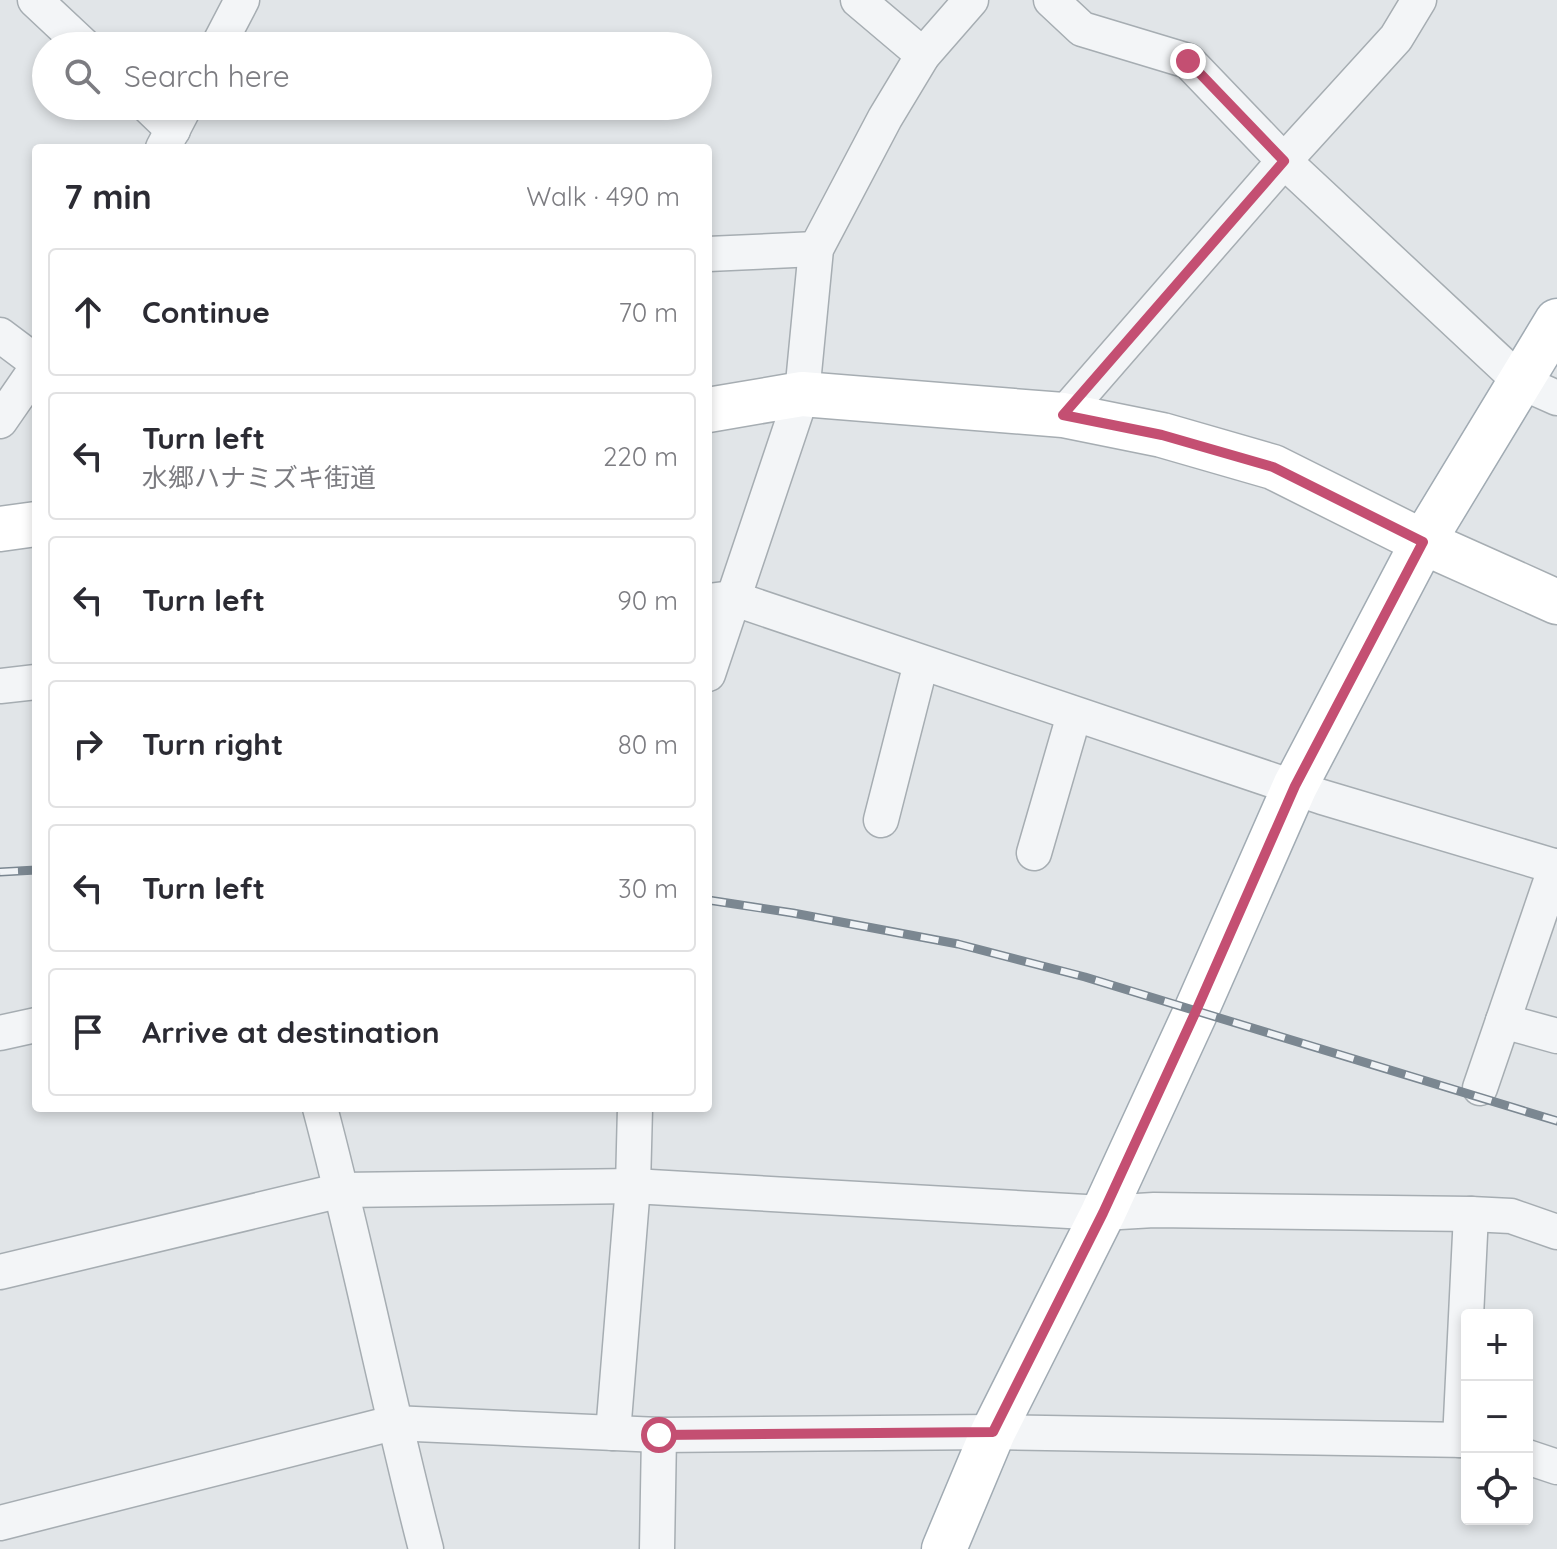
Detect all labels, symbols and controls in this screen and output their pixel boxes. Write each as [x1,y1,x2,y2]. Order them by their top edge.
search box [32,32,712,120]
route end [1170,43,1206,79]
icon: search [60,54,104,98]
text: Search here [124,57,290,95]
text: 7 min [64,175,152,218]
text: Walk · 490 m [526,180,680,213]
icon: ahead [66,290,110,334]
text: Continue [142,293,270,331]
text: 70 m [618,296,678,329]
text: Turn left [142,419,265,457]
icon: left [66,434,110,478]
text: 220 m [603,440,678,473]
text: 水郷ハナミズキ街道 [142,461,376,494]
icon: left [66,578,110,622]
text: Turn left [142,581,265,619]
text: 90 m [617,584,678,617]
icon: right [66,722,110,766]
text: Turn right [142,725,283,763]
text: 80 m [618,728,678,761]
icon: left [66,866,110,910]
text: Turn left [142,869,265,907]
text: 30 m [618,872,678,905]
icon: arrive [66,1010,110,1054]
text: Arrive at destination [142,1013,440,1051]
map controls [1461,1309,1533,1525]
button: + [1461,1309,1533,1381]
button: − [1461,1381,1533,1453]
route start [641,1417,677,1453]
button: locate [1461,1453,1533,1525]

